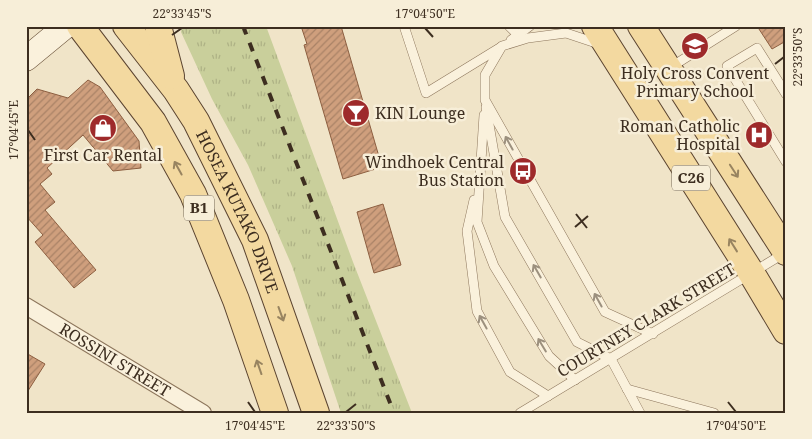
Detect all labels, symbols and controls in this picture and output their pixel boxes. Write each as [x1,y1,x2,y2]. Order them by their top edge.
text: 22°33'45"S [152,5,212,22]
text: 17°04'50"E [395,5,455,22]
text: 22°33'50"S [789,27,806,87]
school or university icon: Holy Cross Convent Primary School [680,31,710,61]
place label: Holy Cross Convent Primary School [621,62,770,102]
bar icon: KIN Lounge [341,98,371,128]
text: 17°04'45"E [5,100,22,160]
place label: KIN Lounge [375,102,465,124]
shop icon: First Car Rental [88,113,118,143]
place label: Roman Catholic Hospital [620,115,740,155]
hospital icon: Roman Catholic Hospital [744,120,774,150]
street label: HOSEA KUTAKO DRIVE [191,126,284,296]
one-way arrow [504,137,514,151]
place label: First Car Rental [44,144,162,166]
place label: Windhoek Central Bus Station [365,151,504,191]
bus stop icon: Windhoek Central Bus Station [508,156,538,186]
one-way arrow [173,161,183,175]
one-way arrow [729,163,739,177]
road number: C26 [672,166,710,190]
road number: B1 [184,196,214,220]
one-way arrow [728,238,738,252]
street label: COURTNEY CLARK STREET [553,258,739,382]
one-way arrow [531,265,541,279]
one-way arrow [593,293,602,308]
one-way arrow [277,305,286,321]
one-way arrow [478,315,488,330]
street label: ROSSINI STREET [55,318,175,402]
one-way arrow [536,338,546,352]
one-way arrow [254,359,263,375]
text: 17°04'45"E [225,417,285,434]
text: 22°33'50"S [316,417,376,434]
text: 17°04'50"E [706,417,766,434]

